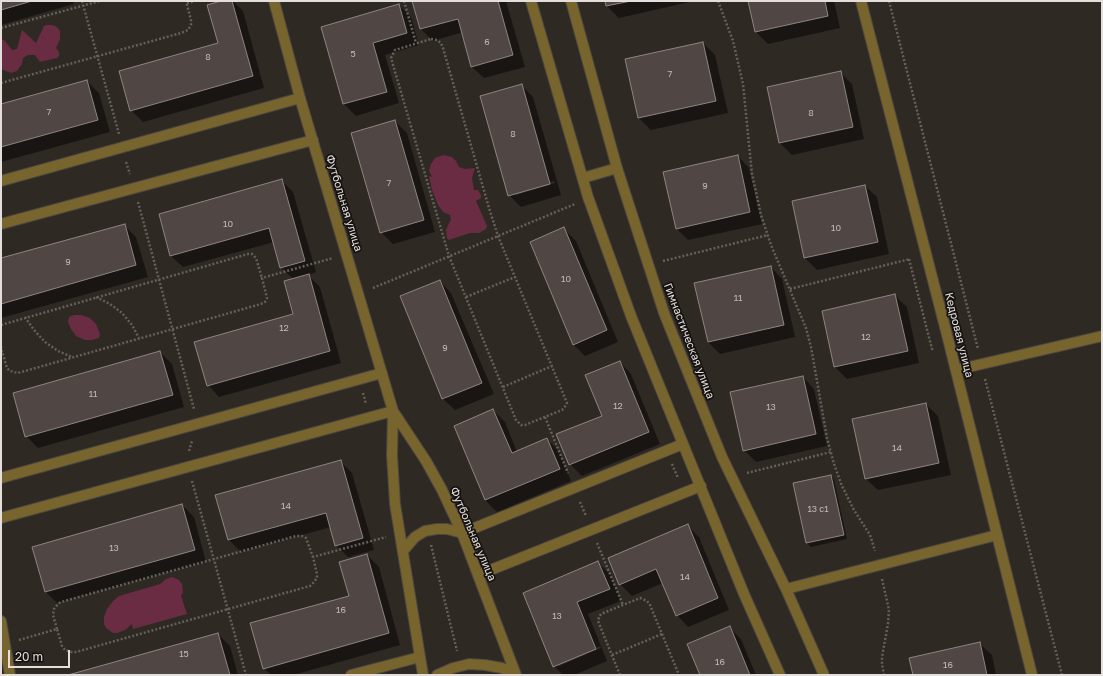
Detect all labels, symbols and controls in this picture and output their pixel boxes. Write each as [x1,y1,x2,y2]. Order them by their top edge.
house number: 6 [484,37,490,47]
house number: 5 [350,49,356,59]
house number: 8 [205,52,211,62]
house number: 7 [668,69,672,79]
house number: 7 [47,107,51,117]
house number: 8 [808,108,814,118]
house number: 8 [510,129,516,139]
street label: Футбольная улица [323,153,365,253]
house number: 7 [387,178,391,188]
house number: 9 [702,181,708,191]
house number: 10 [223,219,233,229]
house number: 10 [831,223,841,233]
house number: 9 [65,257,71,267]
house number: 10 [561,274,571,284]
street label: Гимнастическая улица [661,281,717,401]
street label: Кедровая улица [942,291,976,379]
house number: 11 [734,293,742,303]
house number: 12 [279,323,289,333]
house number: 12 [861,332,871,342]
house number: 9 [442,343,448,353]
house number: 11 [89,389,97,399]
house number: 12 [613,401,623,411]
house number: 13 [766,402,776,412]
house number: 14 [892,443,902,453]
street label: Футбольная улица [447,485,499,583]
house number: 14 [281,501,291,511]
house number: 13 с1 [807,504,829,514]
house number: 13 [109,543,119,553]
house number: 14 [680,572,690,582]
house number: 16 [336,605,346,615]
house number: 13 [552,611,562,621]
scale bar [10,642,72,668]
text: 20 m [15,649,43,664]
house number: 15 [179,649,189,659]
house number: 16 [715,657,725,667]
house number: 16 [943,660,953,670]

